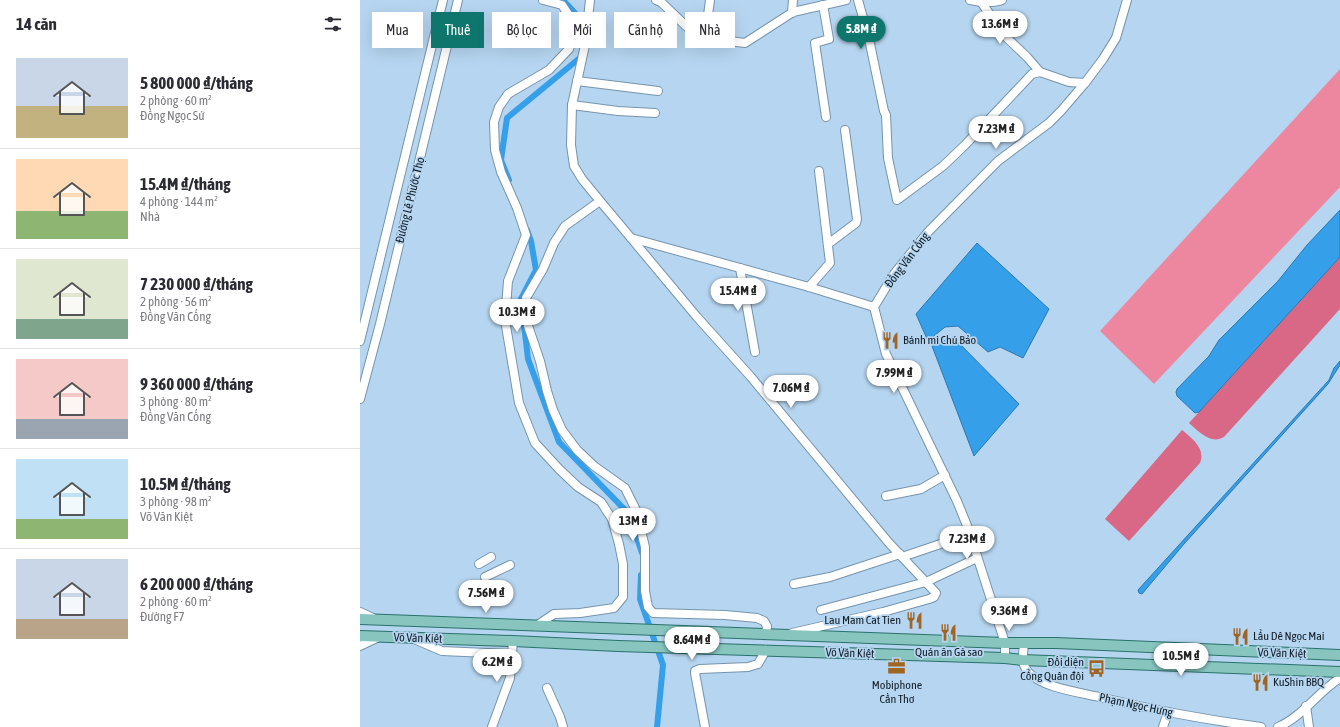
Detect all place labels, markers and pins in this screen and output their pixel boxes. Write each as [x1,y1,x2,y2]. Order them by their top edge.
pin: 13.6M ₫ [963,11,1037,45]
pin: 5.8M ₫ [828,16,894,50]
pin: 7.23M ₫ [959,116,1033,150]
pin: 15.4M ₫ [701,278,775,312]
pin: 10.3M ₫ [480,299,554,333]
restaurant icon: Bánh mì Chú Bảo [880,330,900,350]
place label: Bánh mì Chú Bảo [903,333,977,347]
pin: 7.99M ₫ [857,360,931,394]
pin: 7.06M ₫ [754,375,828,409]
pin: 13M ₫ [605,508,661,542]
pin: 7.23M ₫ [930,526,1004,560]
pin: 7.56M ₫ [449,580,523,614]
pin: 9.36M ₫ [972,598,1046,632]
restaurant icon: Lau Mam Cat Tien [904,610,924,630]
place label: Lau Mam Cat Tien [824,613,901,627]
restaurant icon: Quán ăn Gà sao [939,623,959,643]
restaurant icon: Lẩu Dê Ngọc Mai [1230,626,1250,646]
pin: 8.64M ₫ [655,627,729,661]
place label: Lẩu Dê Ngọc Mai [1253,629,1325,643]
pin: 10.5M ₫ [1144,643,1218,677]
place label: Quán ăn Gà sao [915,645,983,659]
pin: 6.2M ₫ [464,649,530,683]
place label: Đối diện Cổng Quân đội [1020,655,1084,683]
office icon: Mobiphone Cần Thơ [887,656,907,676]
bus stop icon: Đối diện Cổng Quân đội [1087,659,1107,679]
restaurant icon: KuShin BBQ [1250,672,1270,692]
place label: KuShin BBQ [1273,675,1325,689]
place label: Mobiphone Cần Thơ [872,678,922,706]

